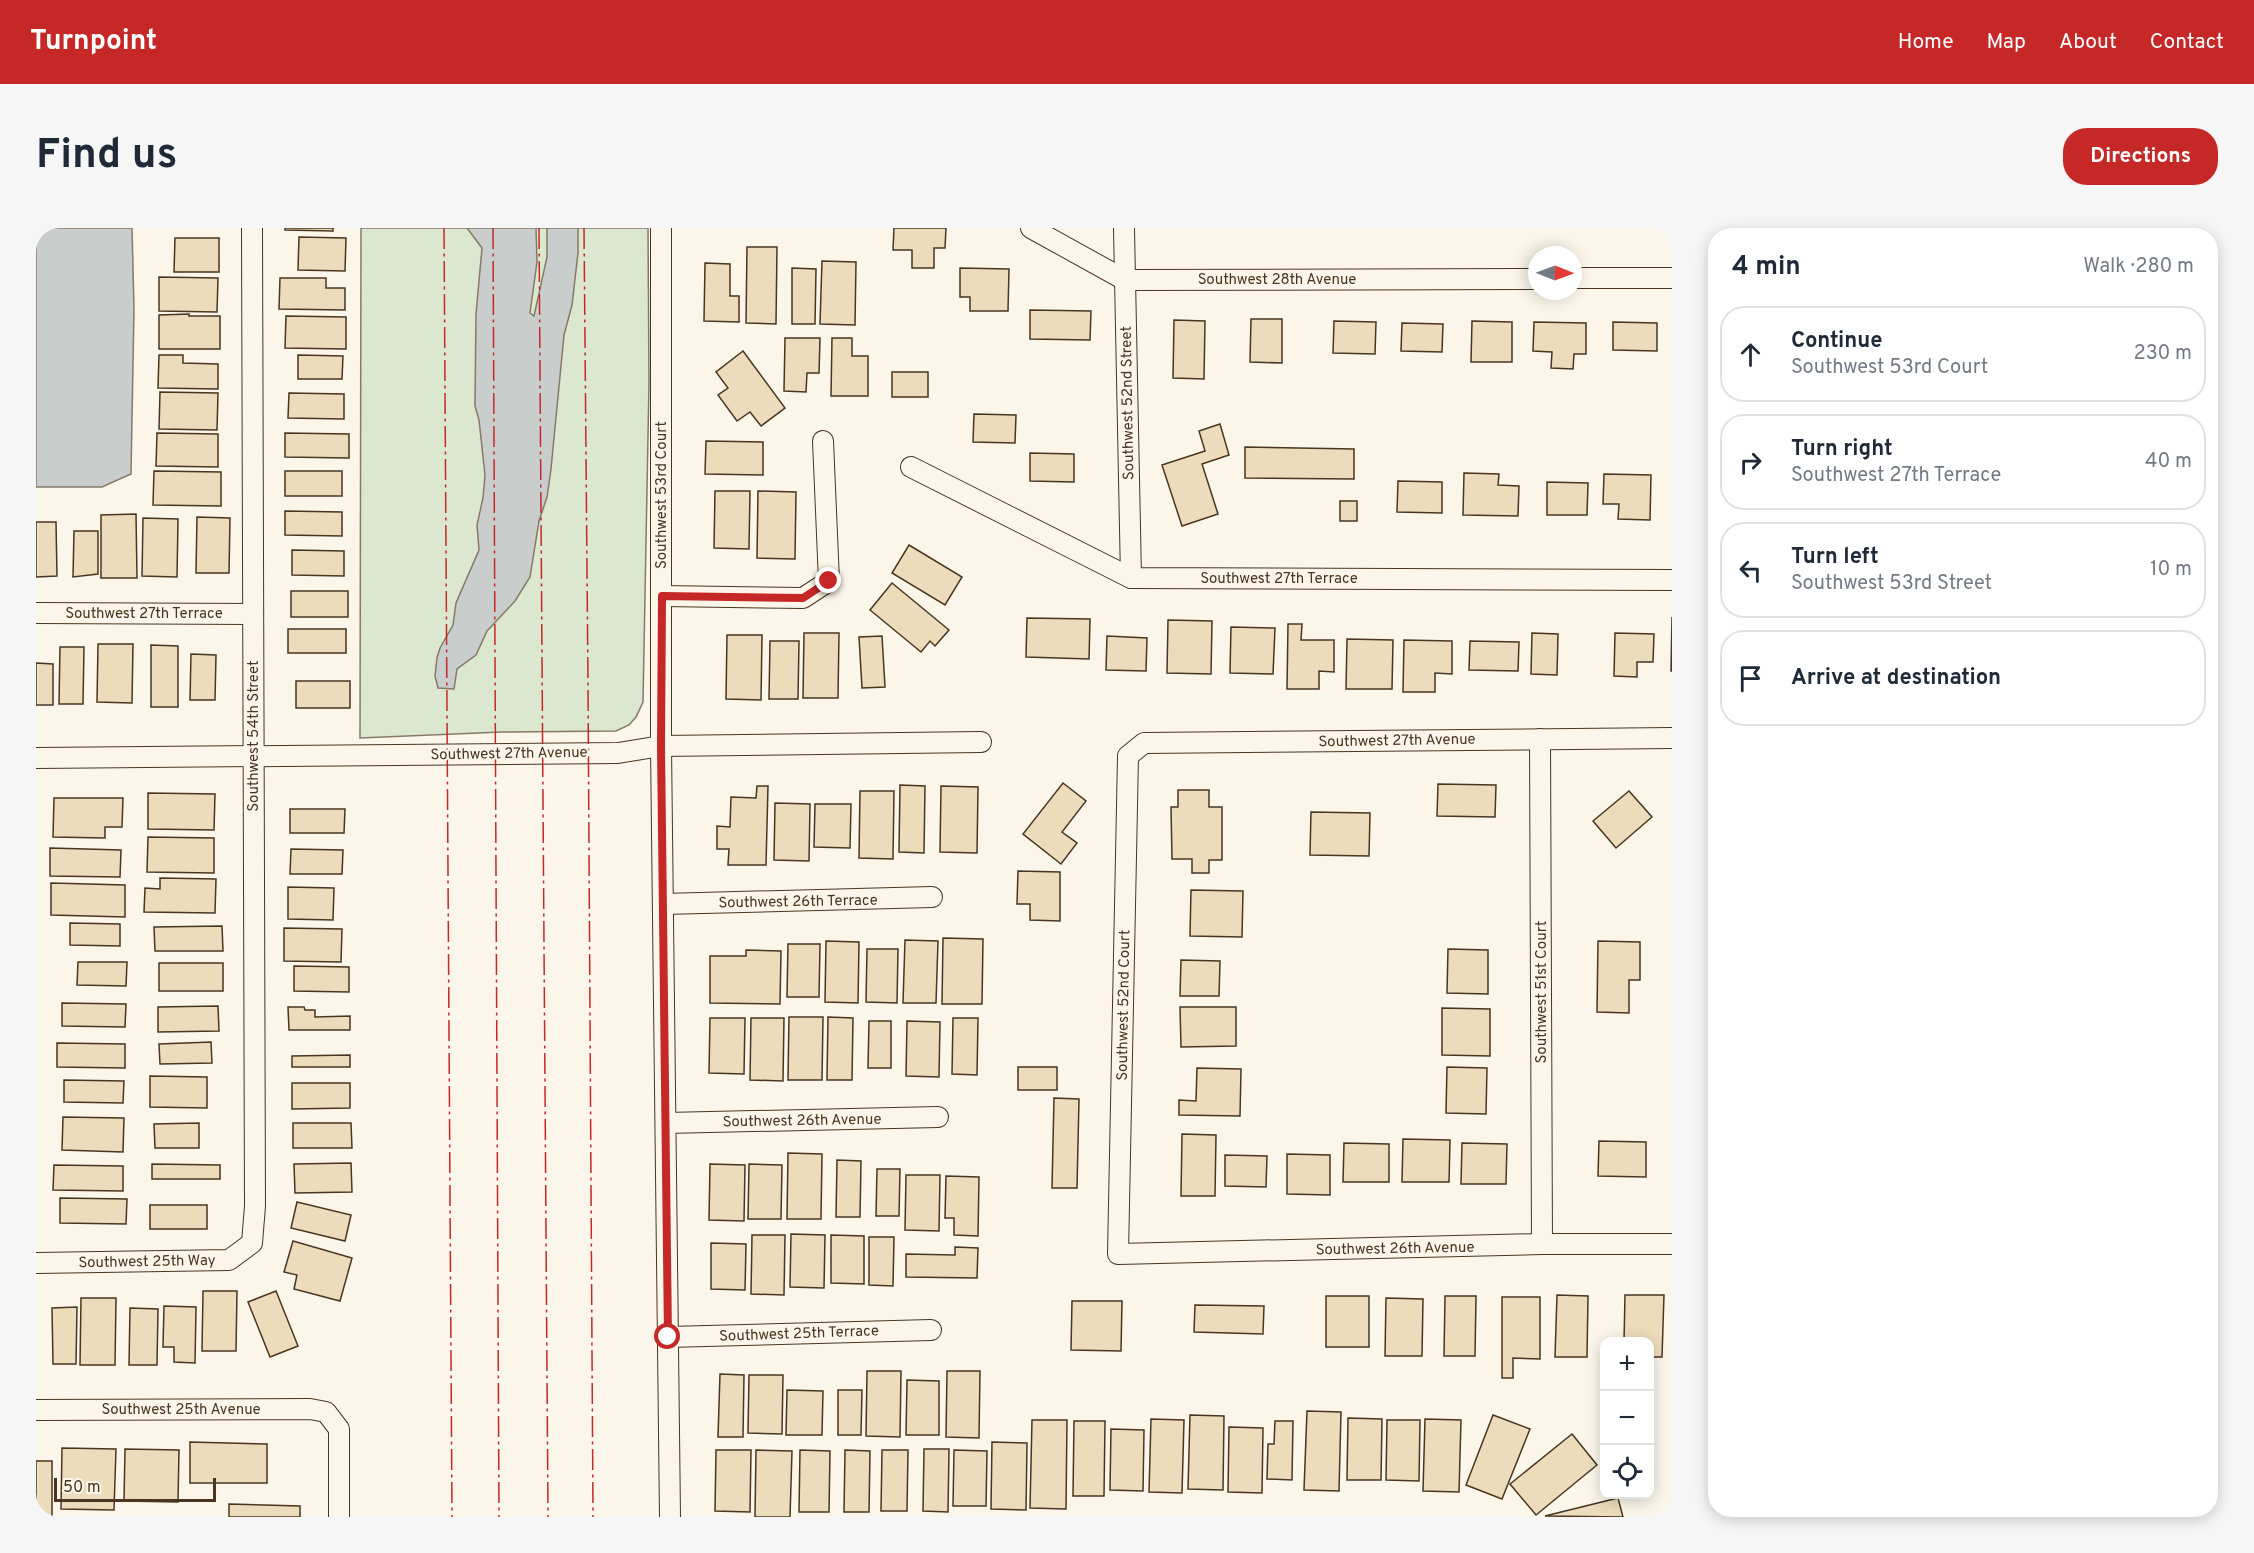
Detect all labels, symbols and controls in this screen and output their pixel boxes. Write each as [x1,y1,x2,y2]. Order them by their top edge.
text: Turnpoint [30,24,157,60]
text: Home [1898,29,1954,56]
text: Map [1987,29,2026,56]
text: About [2059,29,2117,56]
text: Contact [2150,29,2224,56]
button: Directions [2063,128,2218,185]
text: Find us [36,130,177,183]
north arrow [1528,246,1582,300]
text: 4 min [1732,251,1801,284]
text: Walk · 280 m [2083,254,2194,280]
street label: Southwest 28th Avenue [1198,271,1356,290]
street label: Southwest 52nd Street [1118,326,1139,480]
text: Continue [1791,328,1882,355]
icon: ahead [1734,338,1767,371]
text: 230 m [2133,341,2192,367]
text: Southwest 53rd Court [1791,355,1988,381]
street label: Southwest 53rd Court [653,421,672,569]
text: Turn right [1791,436,1893,463]
icon: right [1734,446,1767,479]
text: 40 m [2145,449,2192,475]
text: Southwest 27th Terrace [1791,463,2001,489]
text: Turn left [1791,544,1879,571]
icon: left [1734,554,1767,587]
text: 10 m [2150,557,2192,583]
route end [815,567,841,593]
street label: Southwest 27th Terrace [1200,570,1358,589]
text: Southwest 53rd Street [1791,571,1992,597]
street label: Southwest 27th Terrace [65,605,223,624]
street label: Southwest 54th Street [245,660,264,812]
icon: arrive [1734,662,1767,695]
text: Arrive at destination [1791,665,2001,692]
street label: Southwest 27th Avenue [1318,731,1476,752]
street label: Southwest 27th Avenue [430,744,588,765]
street label: Southwest 26th Terrace [718,892,878,913]
street label: Southwest 51st Court [1533,921,1552,1063]
street label: Southwest 52nd Court [1114,929,1135,1081]
street label: Southwest 26th Avenue [722,1111,882,1132]
street label: Southwest 26th Avenue [1315,1239,1475,1260]
street label: Southwest 25th Way [78,1252,216,1273]
street label: Southwest 25th Terrace [719,1322,879,1347]
route start [654,1323,680,1349]
map controls [1600,1337,1654,1499]
button: + [1600,1337,1654,1391]
button: − [1600,1391,1654,1445]
street label: Southwest 25th Avenue [101,1401,261,1420]
button: locate [1600,1445,1654,1499]
scale bar [54,1475,216,1502]
text: 50 m [63,1478,101,1498]

